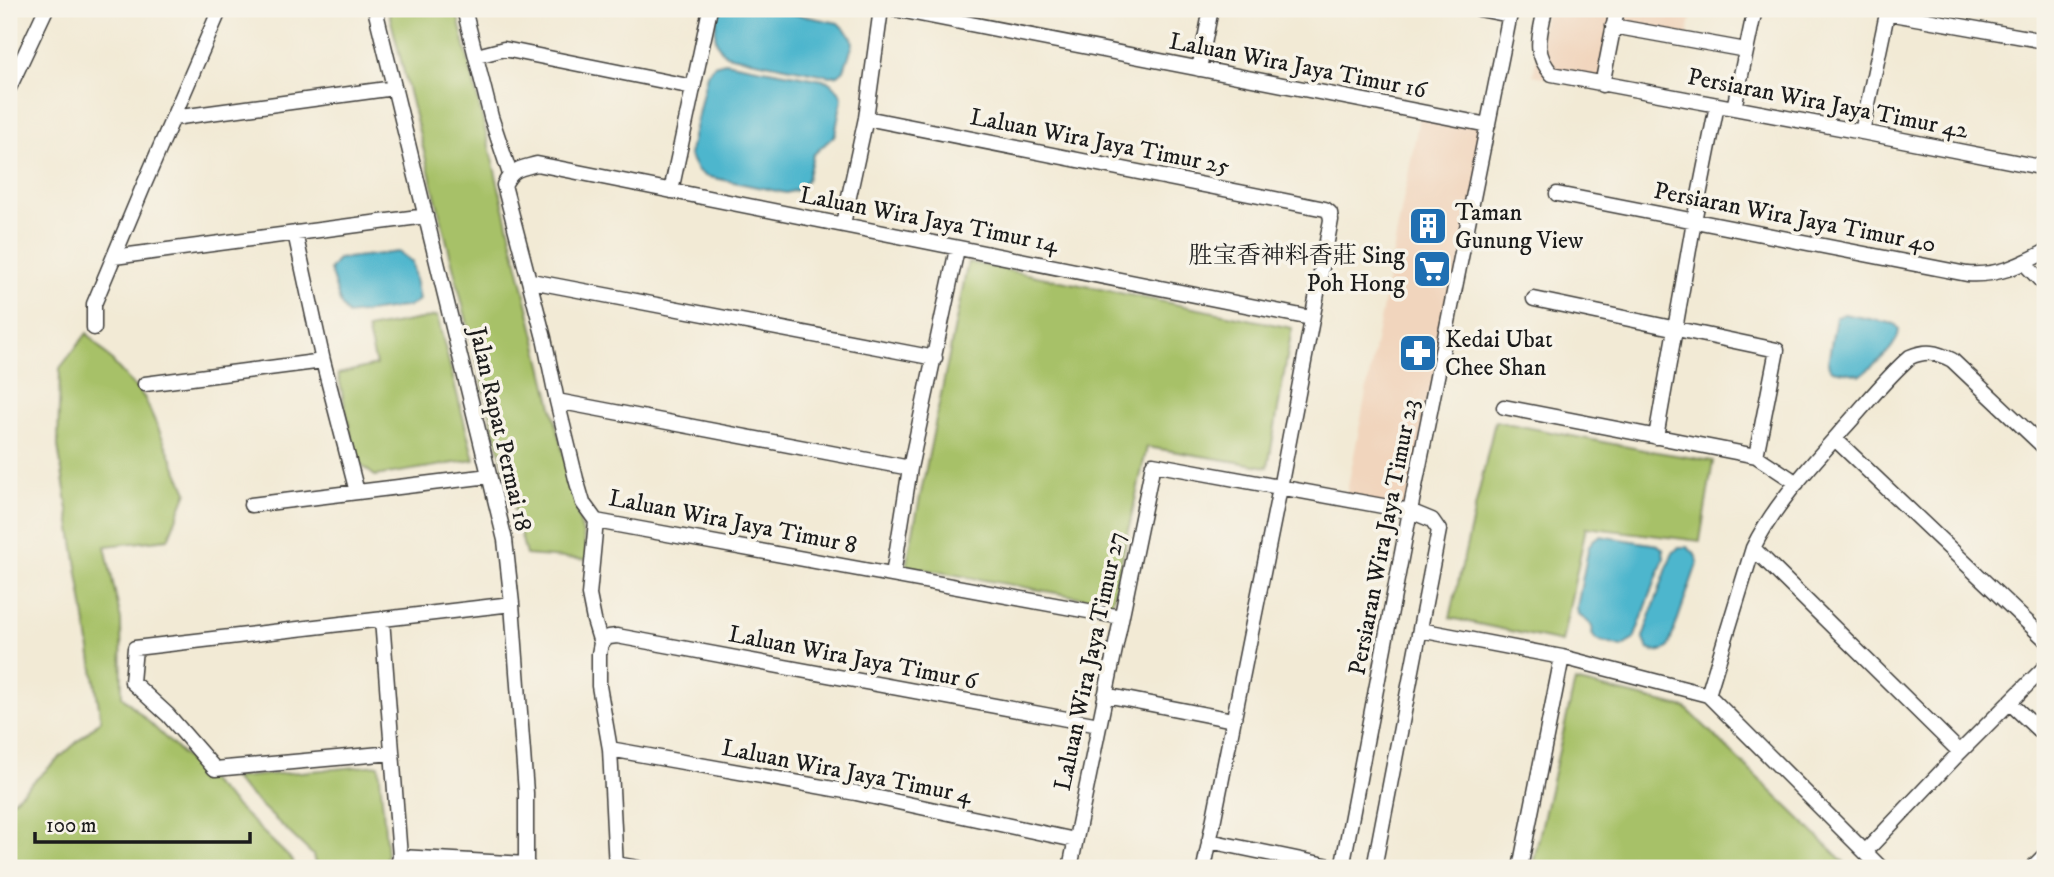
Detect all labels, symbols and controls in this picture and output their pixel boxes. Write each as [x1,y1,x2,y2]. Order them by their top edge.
street label: Laluan Wira Jaya Timur 16 [1167,26,1430,106]
street label: Persiaran Wira Jaya Timur 42 [1685,62,1971,146]
street label: Laluan Wira Jaya Timur 25 [967,102,1232,182]
street label: Persiaran Wira Jaya Timur 40 [1651,176,1938,260]
street label: Laluan Wira Jaya Timur 14 [797,180,1062,260]
place label: Taman Gunung View [1455,198,1584,256]
building icon: Taman Gunung View [1407,205,1449,247]
place label: 胜宝香神料香莊 Sing Poh Hong [1189,241,1405,299]
supermarket icon: 胜宝香神料香莊 Sing Poh Hong [1411,248,1453,290]
street label: Jalan Rapat Permai 18 [462,322,538,534]
place label: Kedai Ubat Chee Shan [1445,325,1553,383]
pharmacy icon: Kedai Ubat Chee Shan [1397,332,1439,374]
street label: Persiaran Wira Jaya Timur 23 [1342,397,1425,678]
street label: Laluan Wira Jaya Timur 8 [606,483,859,561]
street label: Laluan Wira Jaya Timur 27 [1048,529,1132,793]
street label: Laluan Wira Jaya Timur 6 [726,619,981,697]
street label: Laluan Wira Jaya Timur 4 [719,733,976,811]
scale bar [35,800,250,844]
text: 100 m [46,813,97,839]

